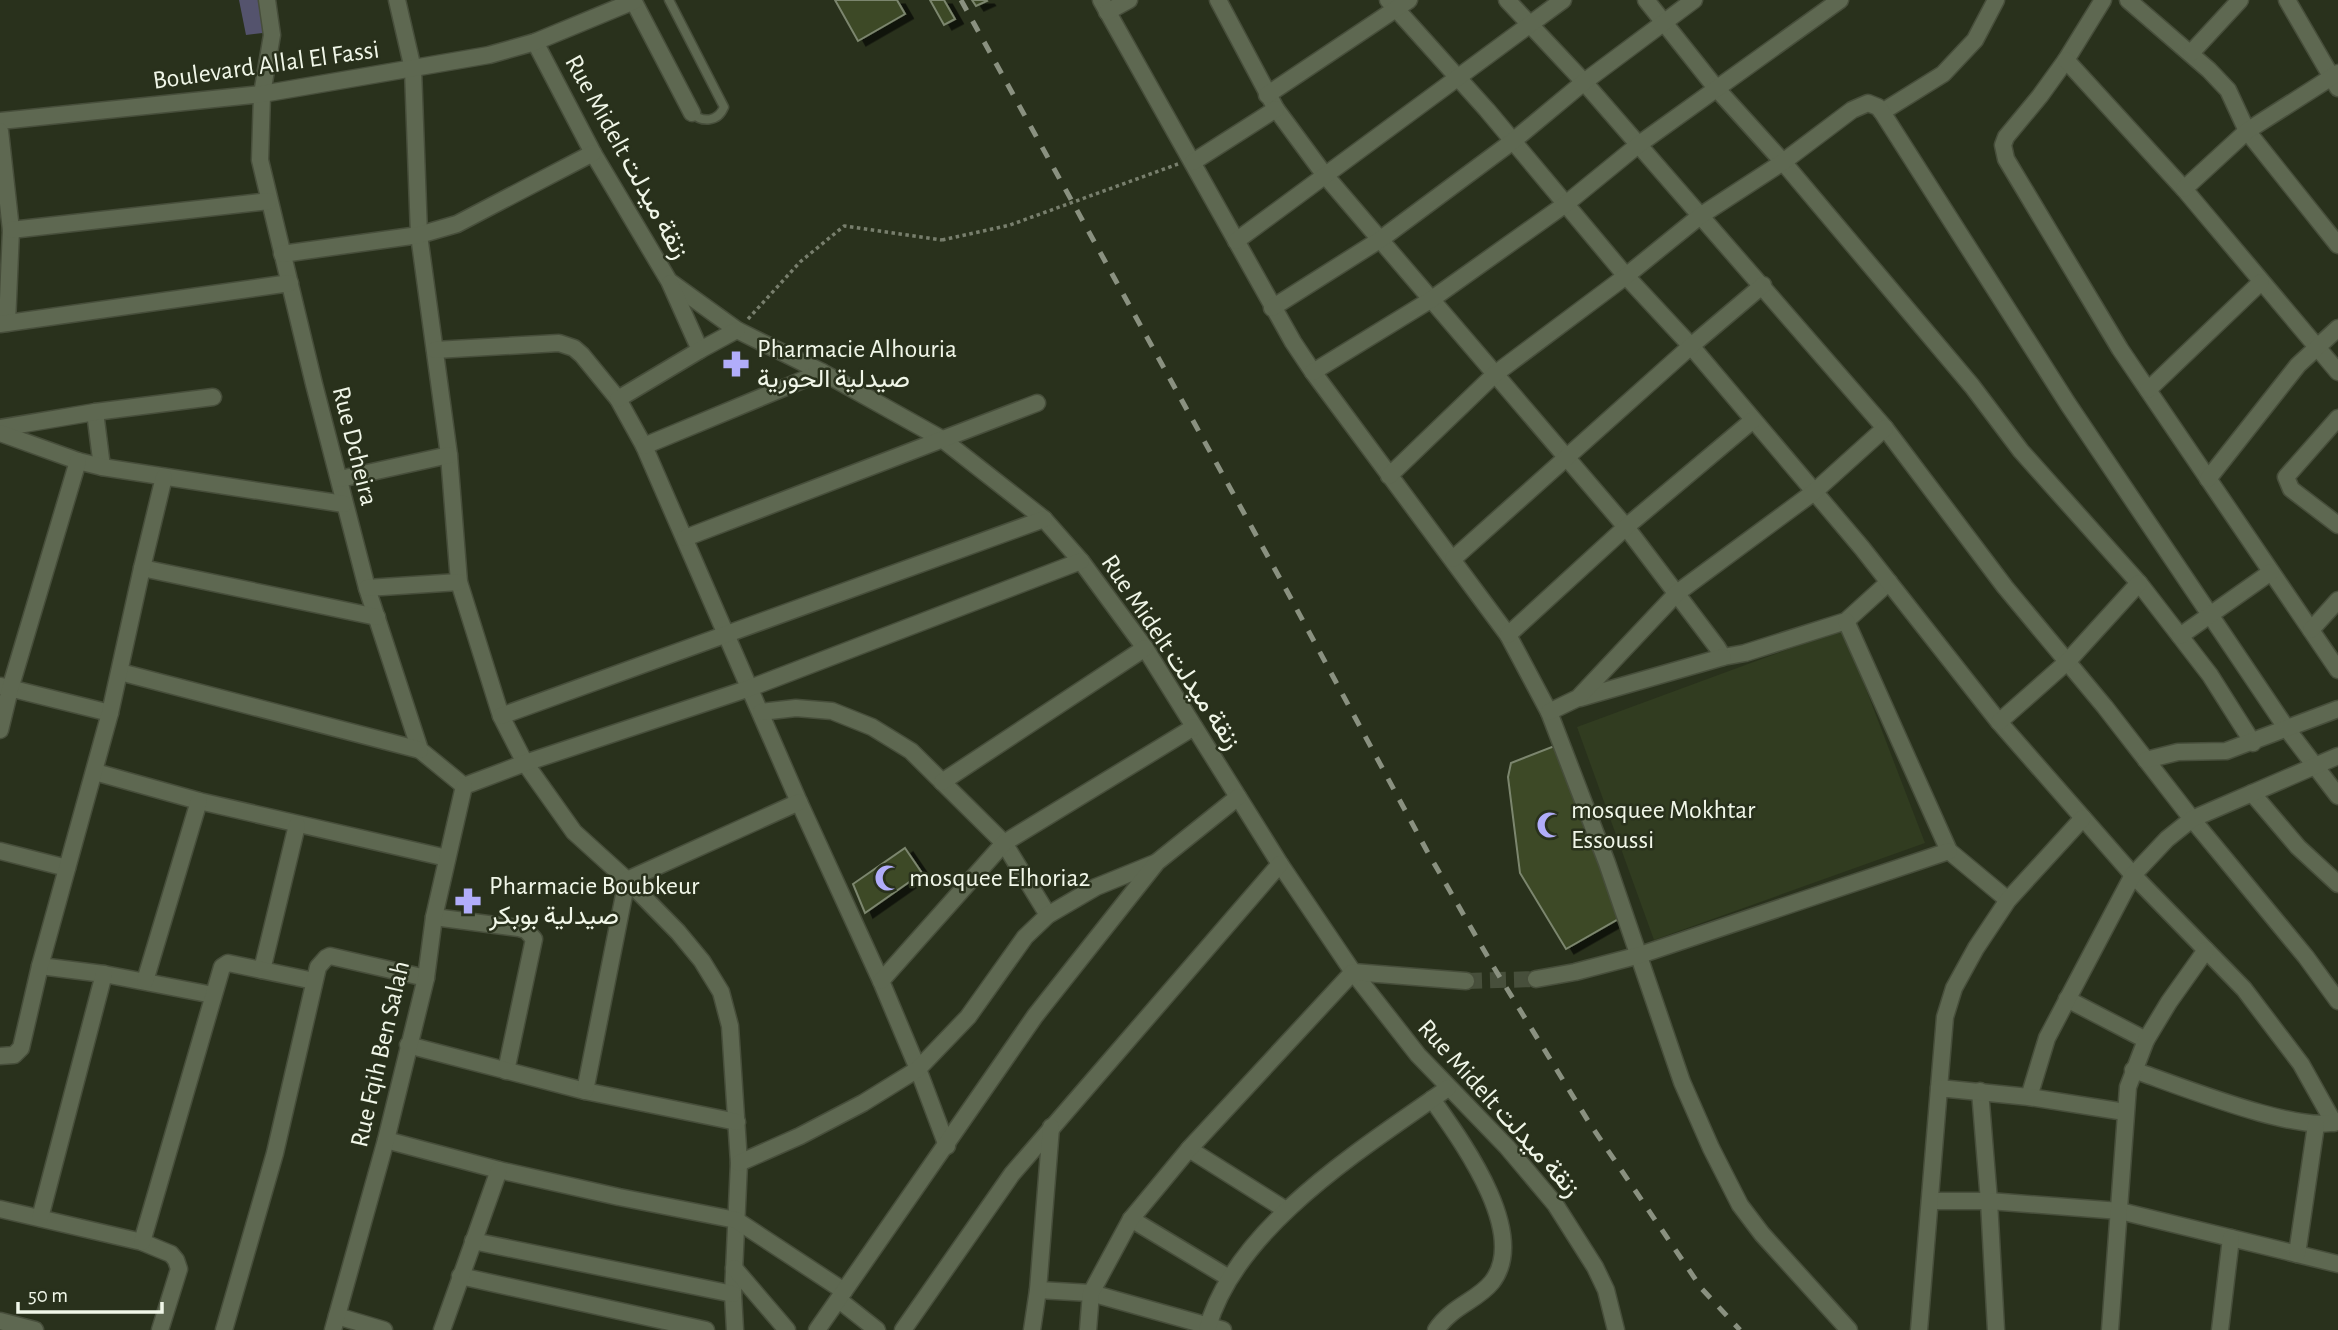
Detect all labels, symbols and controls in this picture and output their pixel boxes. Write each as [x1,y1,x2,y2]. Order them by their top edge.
street label: Boulevard Allal El Fassi [151,36,381,94]
street label: Rue Midelt زنقة ميدلت [558,51,694,264]
place label: Pharmacie Alhouria صيدلية الحورية [757,336,957,394]
pharmacy icon: Pharmacie Alhouria صيدلية الحورية [721,349,751,379]
street label: Rue Dcheira [328,384,382,508]
street label: Rue Midelt زنقة ميدلت [1095,550,1246,755]
place label: mosquee Mokhtar Essoussi [1571,797,1756,853]
mosque icon: mosquee Mokhtar Essoussi [1535,810,1565,840]
mosque icon: mosquee Elhoria2 [873,863,903,893]
place label: mosquee Elhoria2 [909,865,1091,891]
place label: Pharmacie Boubkeur صيدلية بوبكر [488,873,700,931]
pharmacy icon: Pharmacie Boubkeur صيدلية بوبكر [453,886,483,916]
street label: Rue Fqih Ben Salah [346,958,414,1150]
street label: Rue Midelt زنقة ميدلت [1411,1014,1585,1203]
scale bar [18,1270,161,1314]
text: 50 m [28,1285,68,1306]

